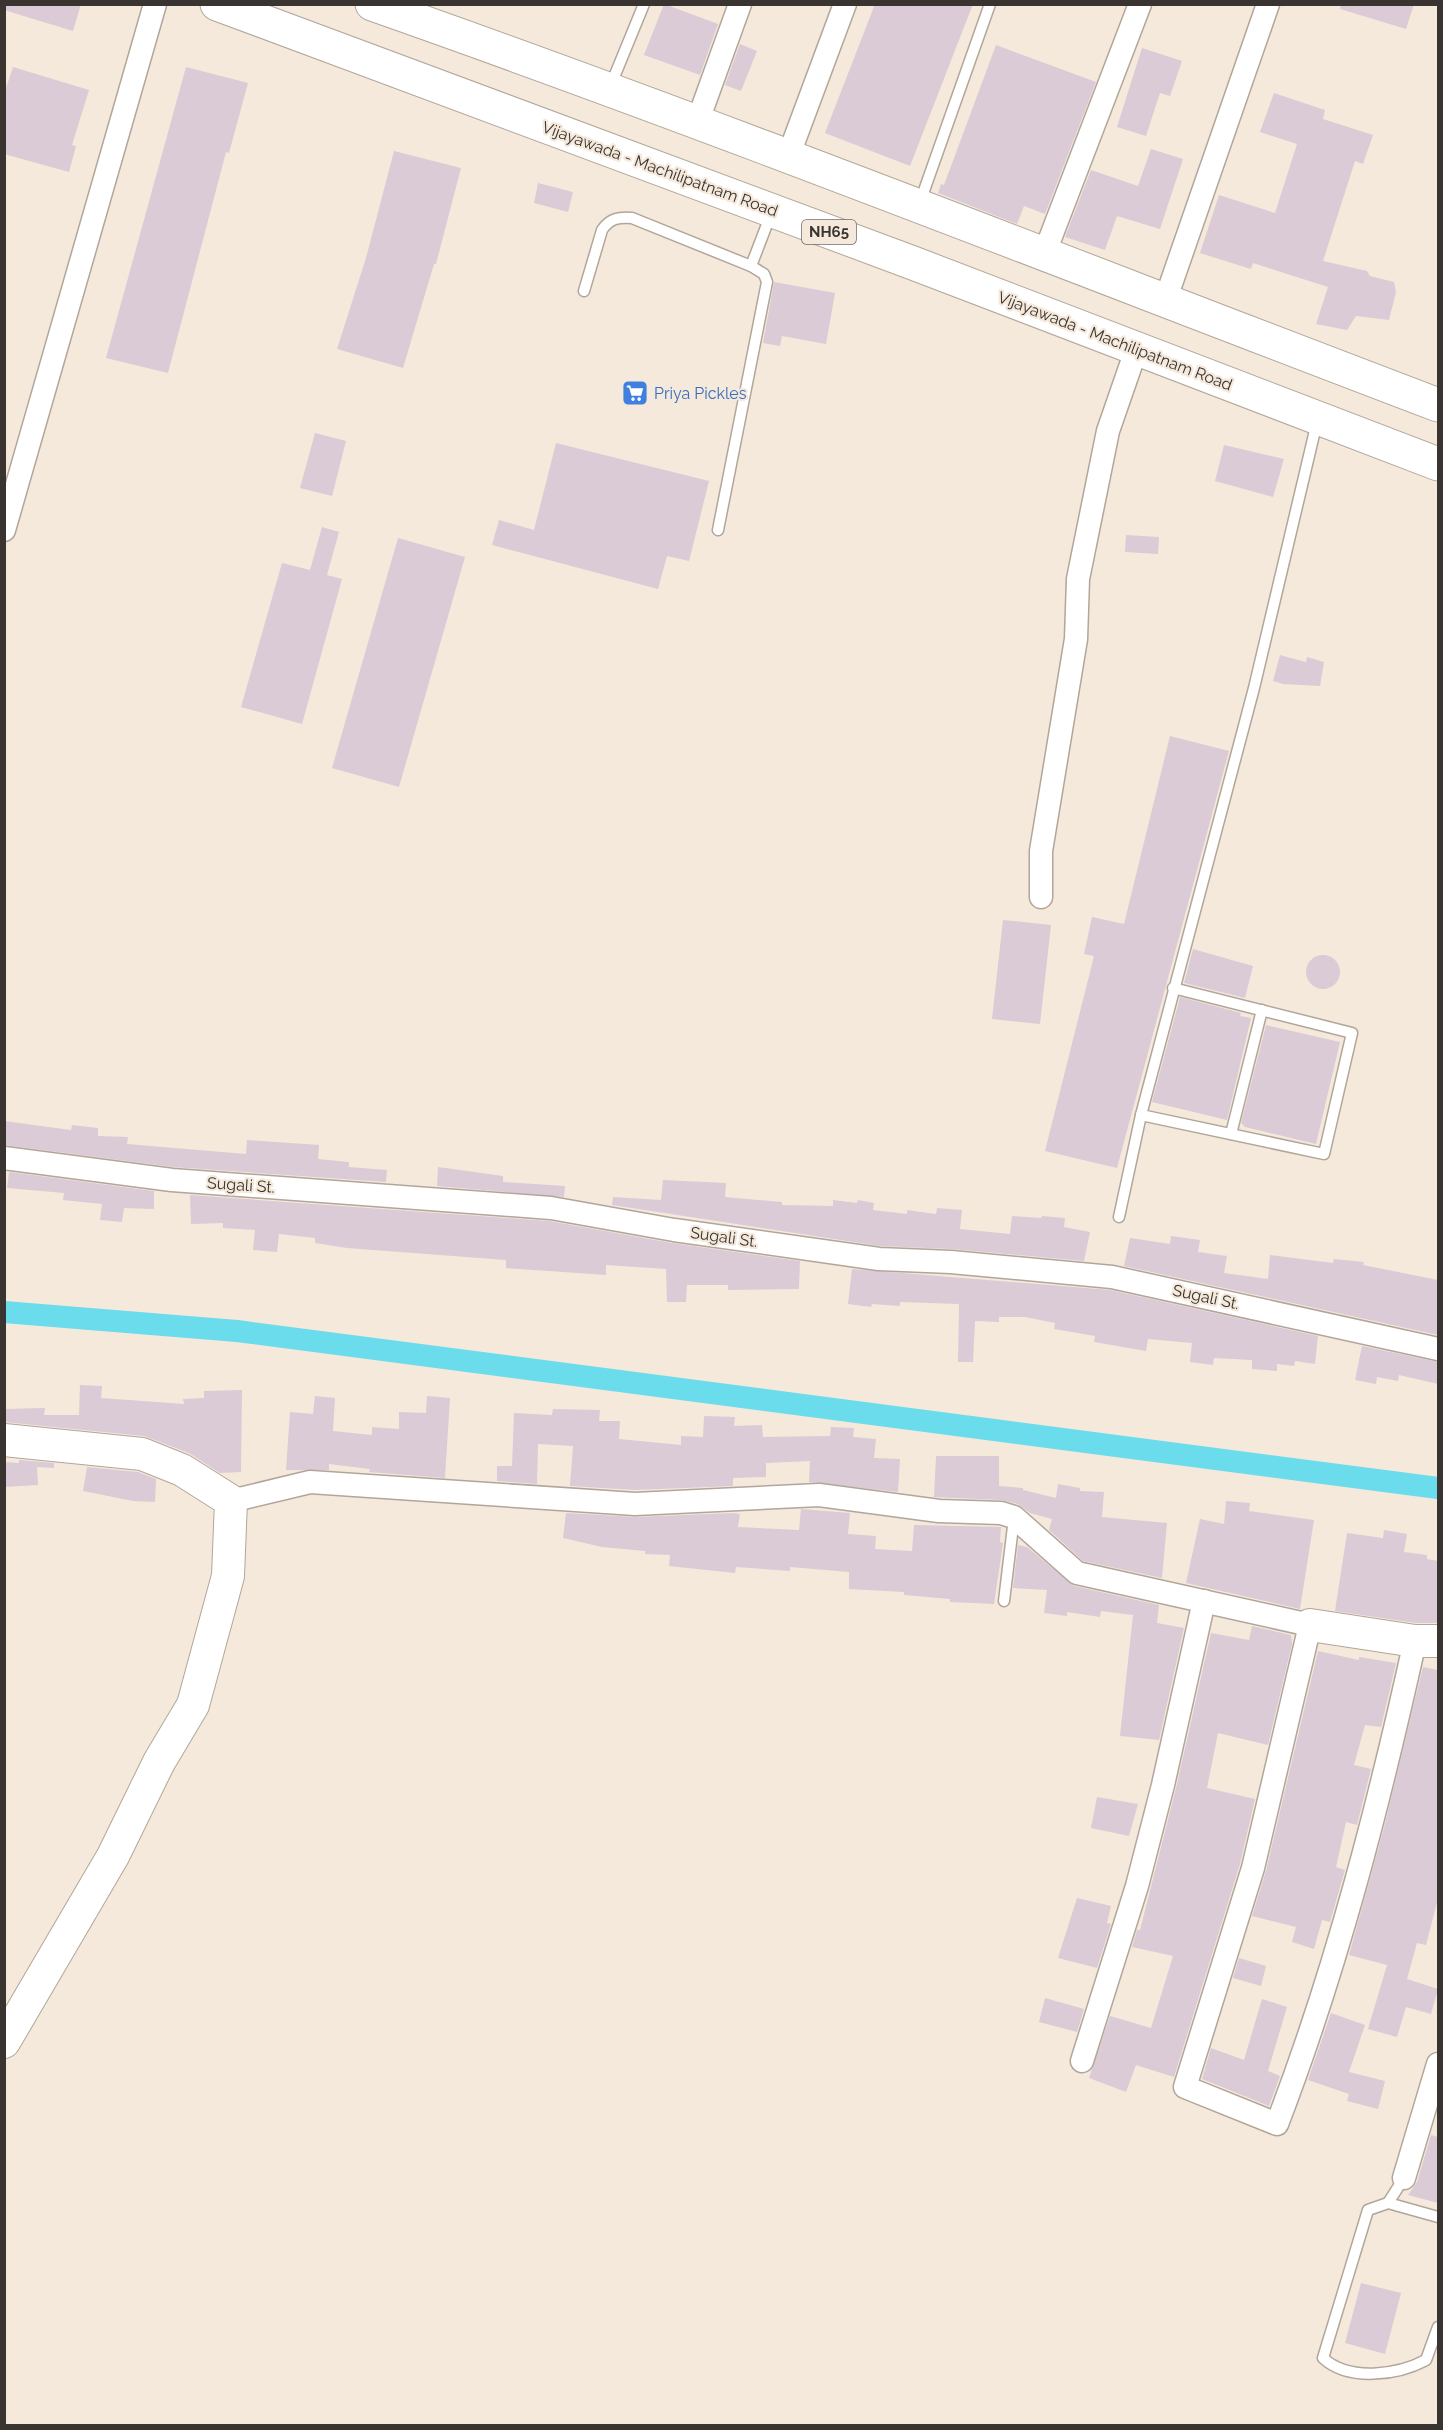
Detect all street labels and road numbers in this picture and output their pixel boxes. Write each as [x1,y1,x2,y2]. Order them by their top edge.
street label: Vijayawada - Machilipatnam Road [539,117,781,221]
road number: NH65 [802,220,856,244]
street label: Vijayawada - Machilipatnam Road [995,287,1235,395]
street label: Sugali St. [207,1173,275,1197]
street label: Sugali St. [689,1223,759,1251]
street label: Sugali St. [1171,1281,1241,1313]

